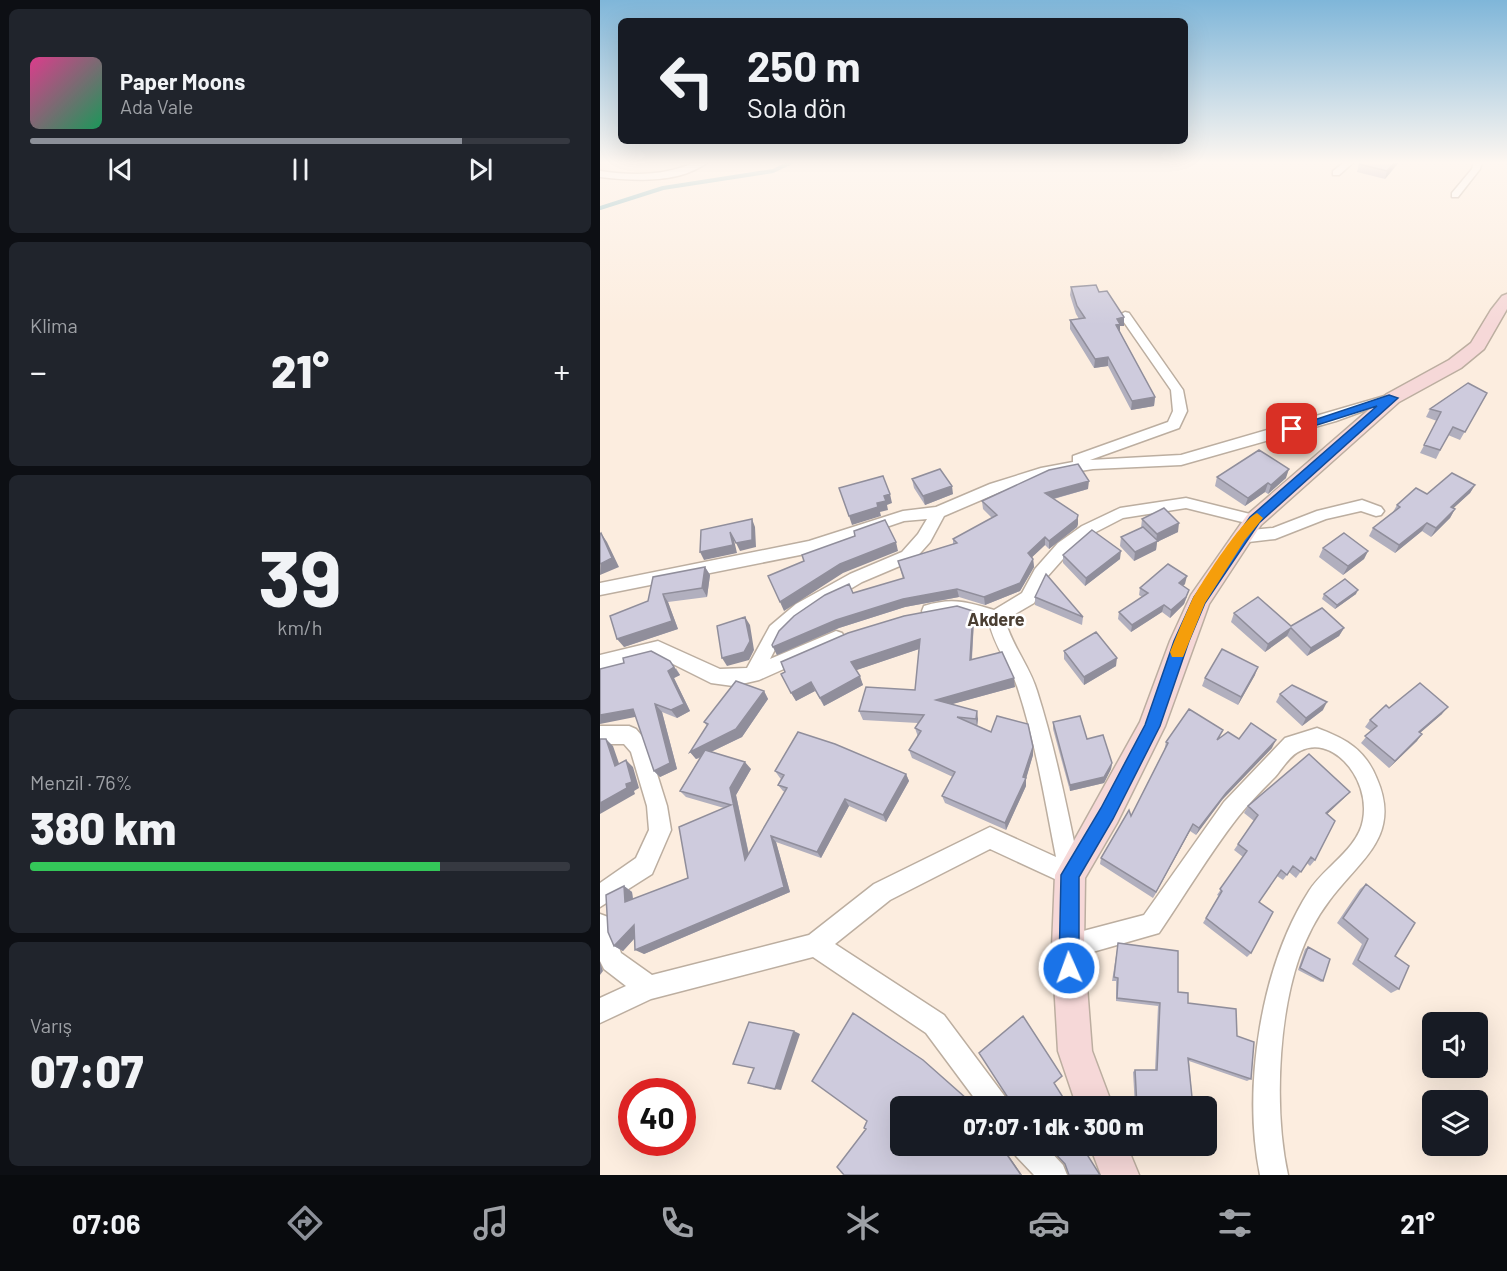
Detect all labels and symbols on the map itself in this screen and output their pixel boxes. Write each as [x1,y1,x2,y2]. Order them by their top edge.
pin [1266,403,1317,454]
district label: Akdere [967,608,1025,630]
position arrow [1037,936,1101,1000]
speed limit sign: 40 [618,1078,696,1156]

